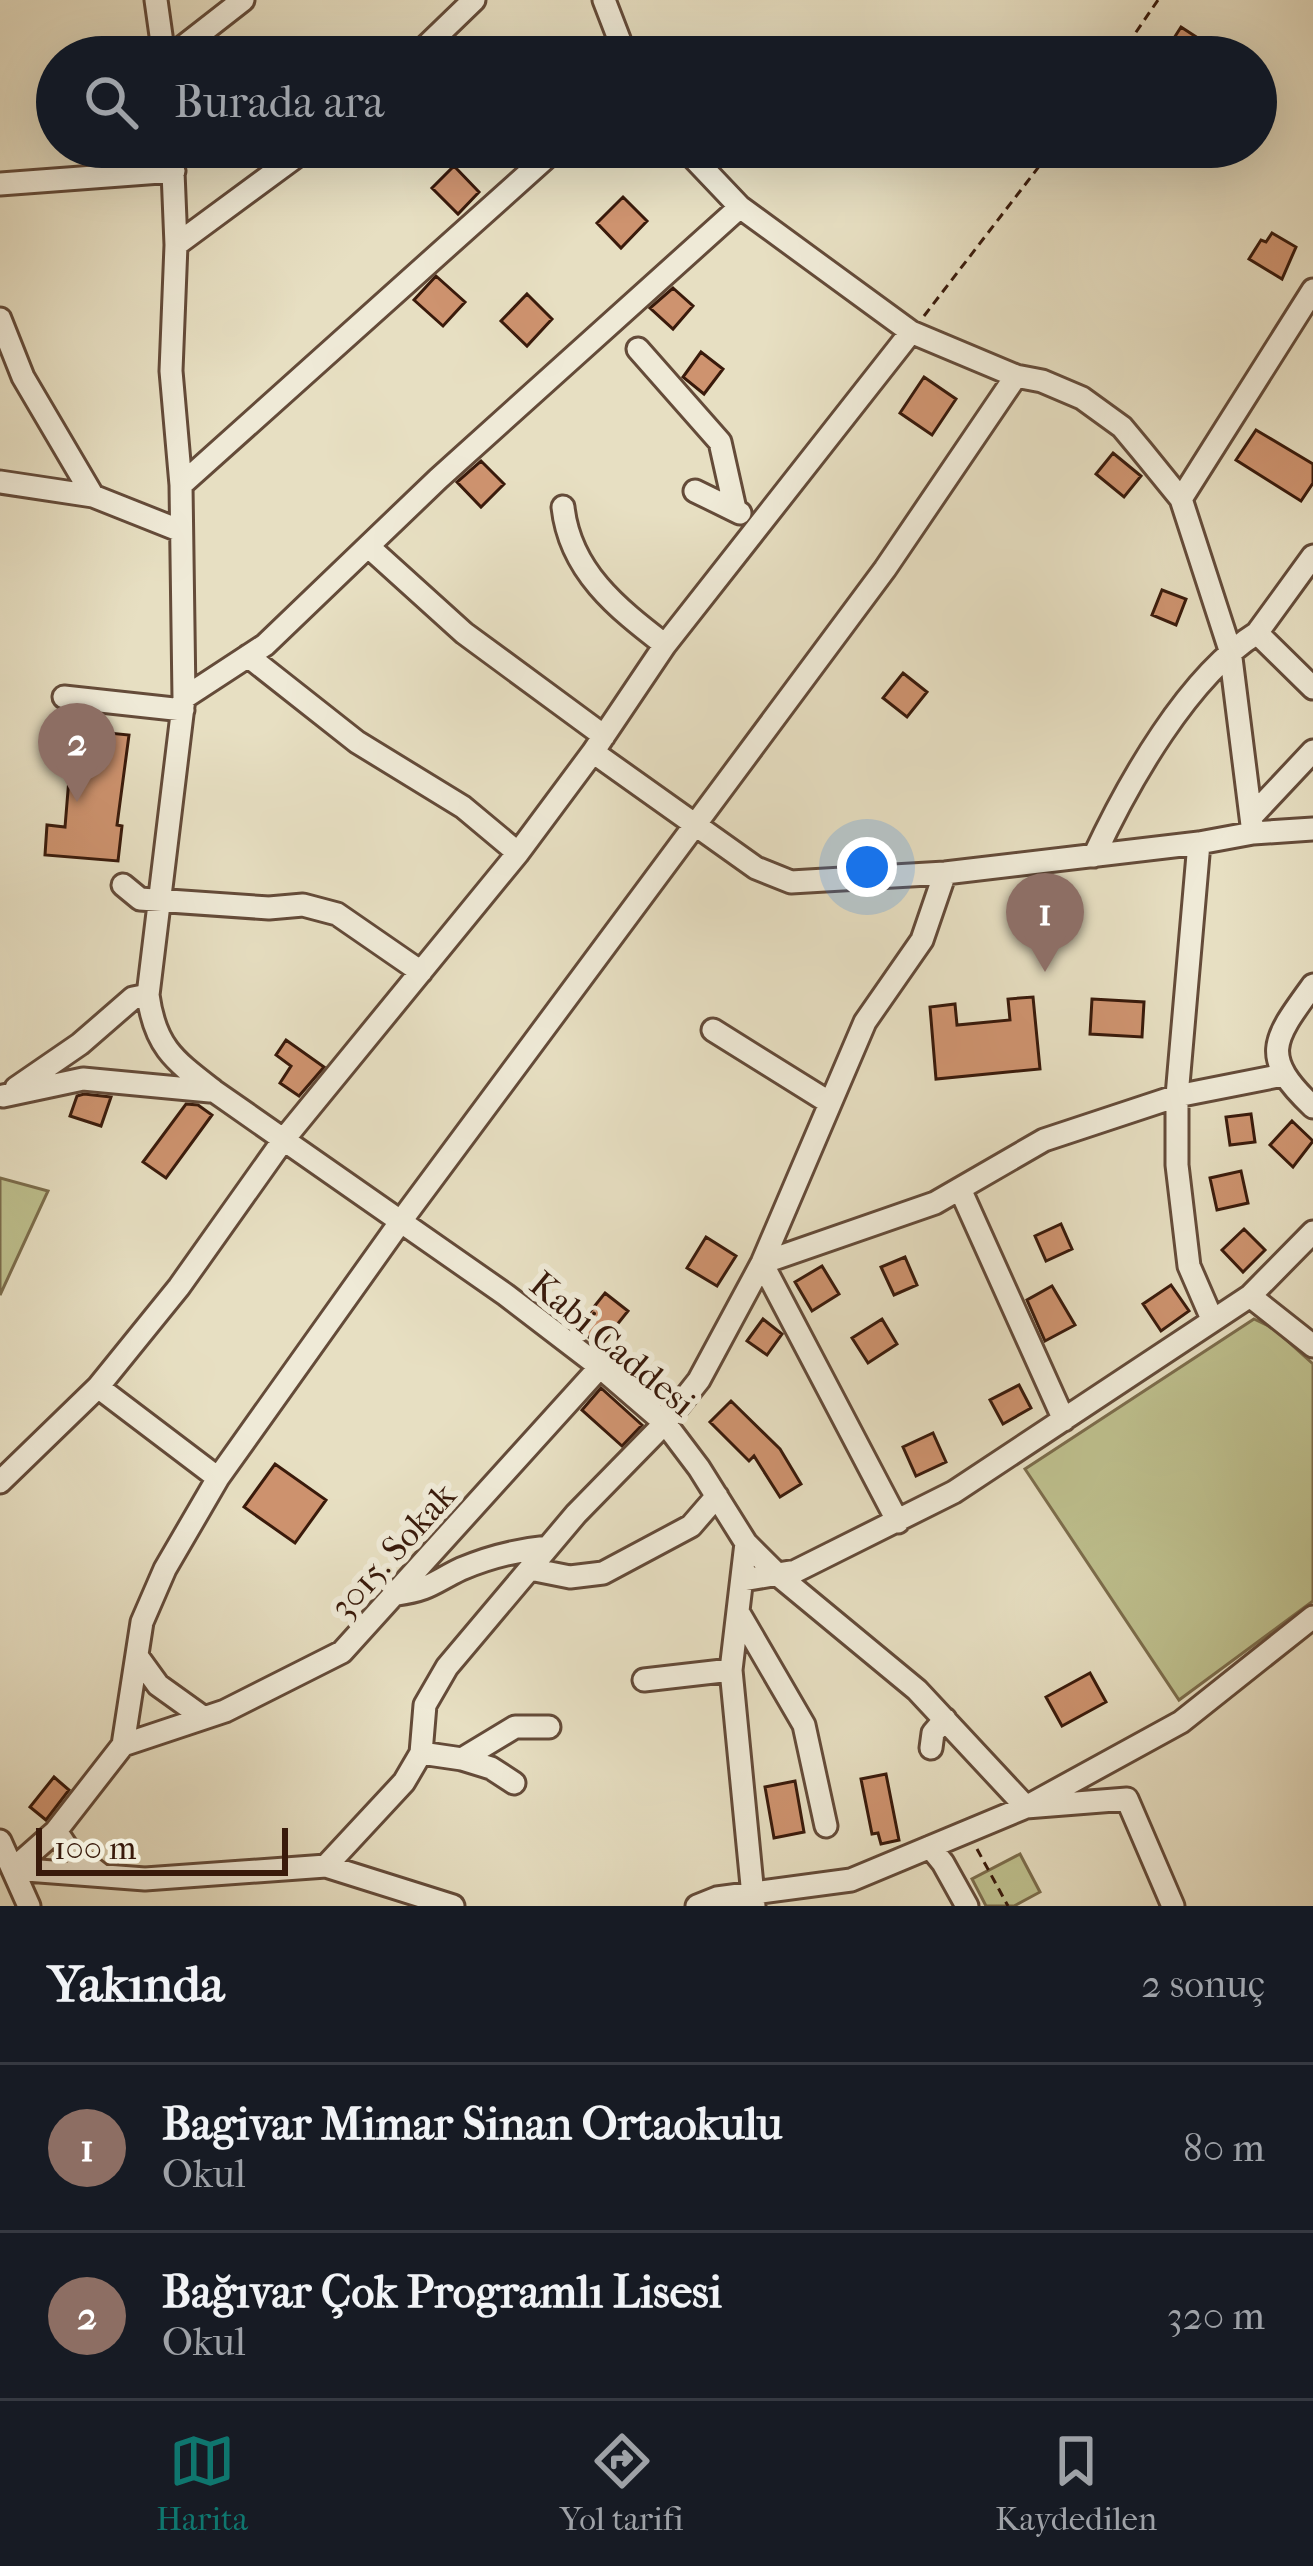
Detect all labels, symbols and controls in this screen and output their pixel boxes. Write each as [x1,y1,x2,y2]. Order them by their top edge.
search box [36,36,1277,168]
icon: search [78,69,144,135]
text: Burada ara [174,76,384,129]
pin: 2 [38,703,116,802]
your location [837,837,897,897]
pin: 1 [1006,873,1084,972]
street label: Kabi Caddesi [521,1263,704,1425]
street label: 3015. Sokak [321,1474,465,1627]
scale bar [36,1822,288,1875]
text: 100 m [54,1829,137,1868]
text: Yakında [48,1954,224,2014]
text: 2 sonuç [1141,1961,1265,2007]
text: Bagivar Mimar Sinan Ortaokulu [162,2098,783,2151]
text: 1 [80,2125,94,2171]
text: 80 m [1183,2125,1265,2171]
text: Okul [162,2151,246,2197]
text: Bağıvar Çok Programlı Lisesi [162,2266,722,2319]
text: 2 [77,2293,97,2339]
text: 320 m [1167,2293,1265,2339]
text: Okul [162,2319,246,2365]
tab: Harita [156,2428,248,2539]
tab: Yol tarifi [560,2428,683,2539]
tab: Kaydedilen [995,2428,1157,2539]

